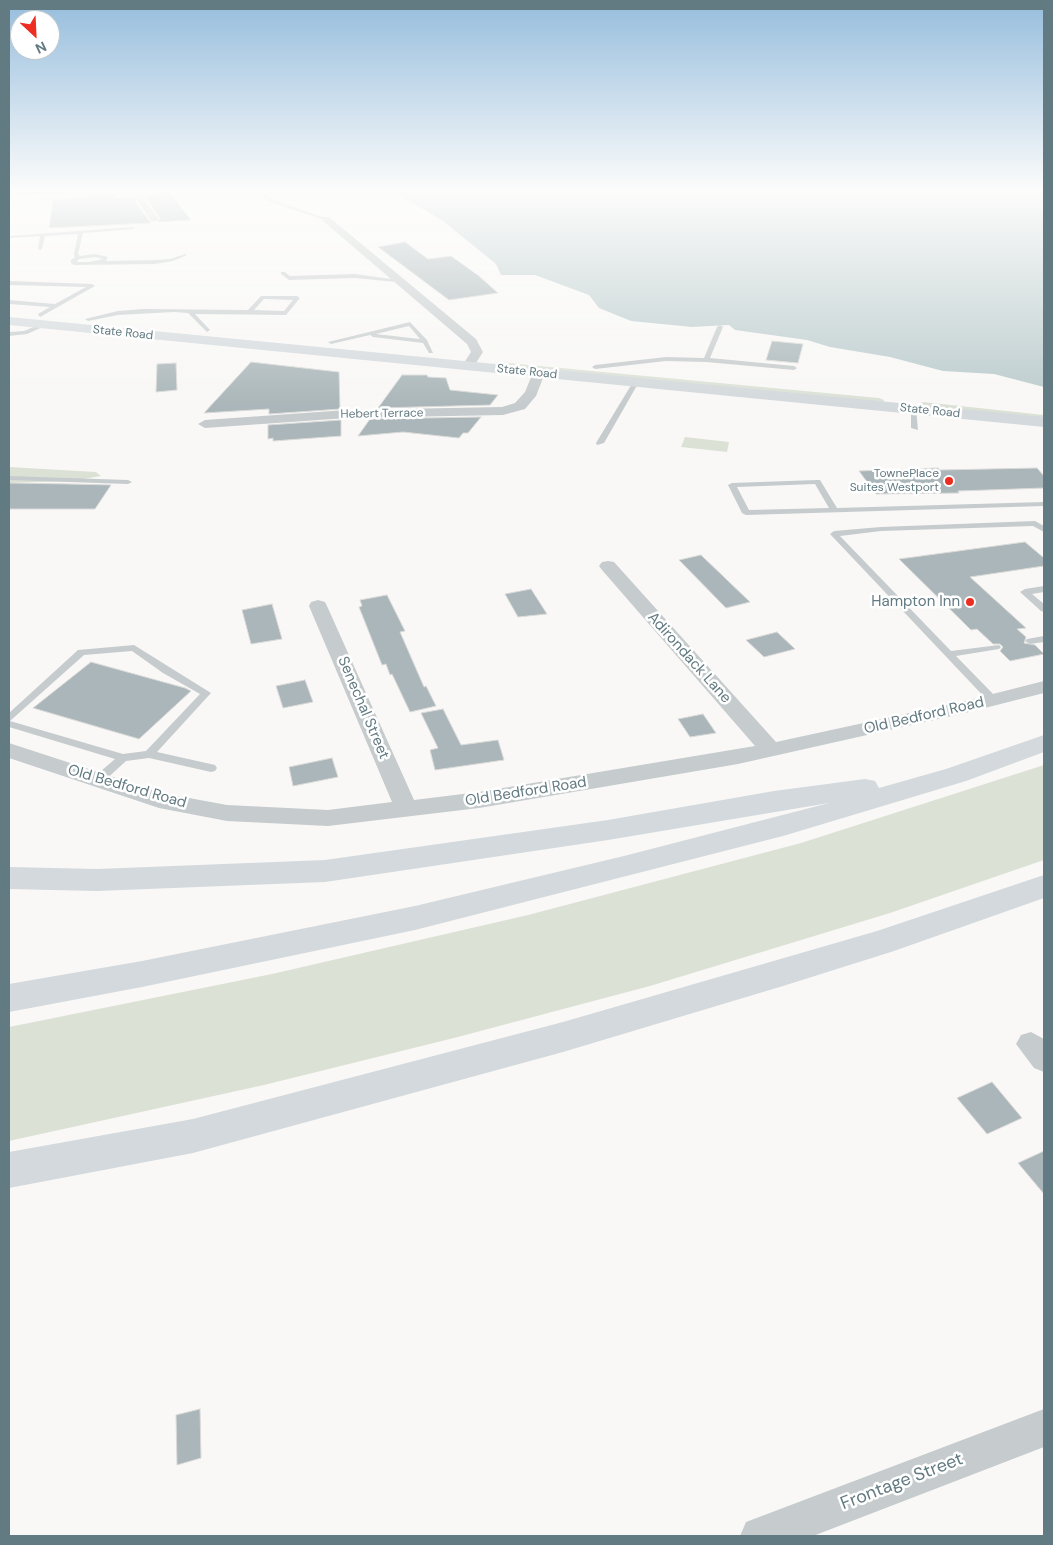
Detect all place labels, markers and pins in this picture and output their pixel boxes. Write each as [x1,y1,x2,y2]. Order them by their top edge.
place label: TownePlace Suites Westport [850,467,939,495]
marker: TownePlace Suites Westport [943,475,955,487]
place label: Hampton Inn [871,593,960,611]
marker: Hampton Inn [964,596,976,608]

